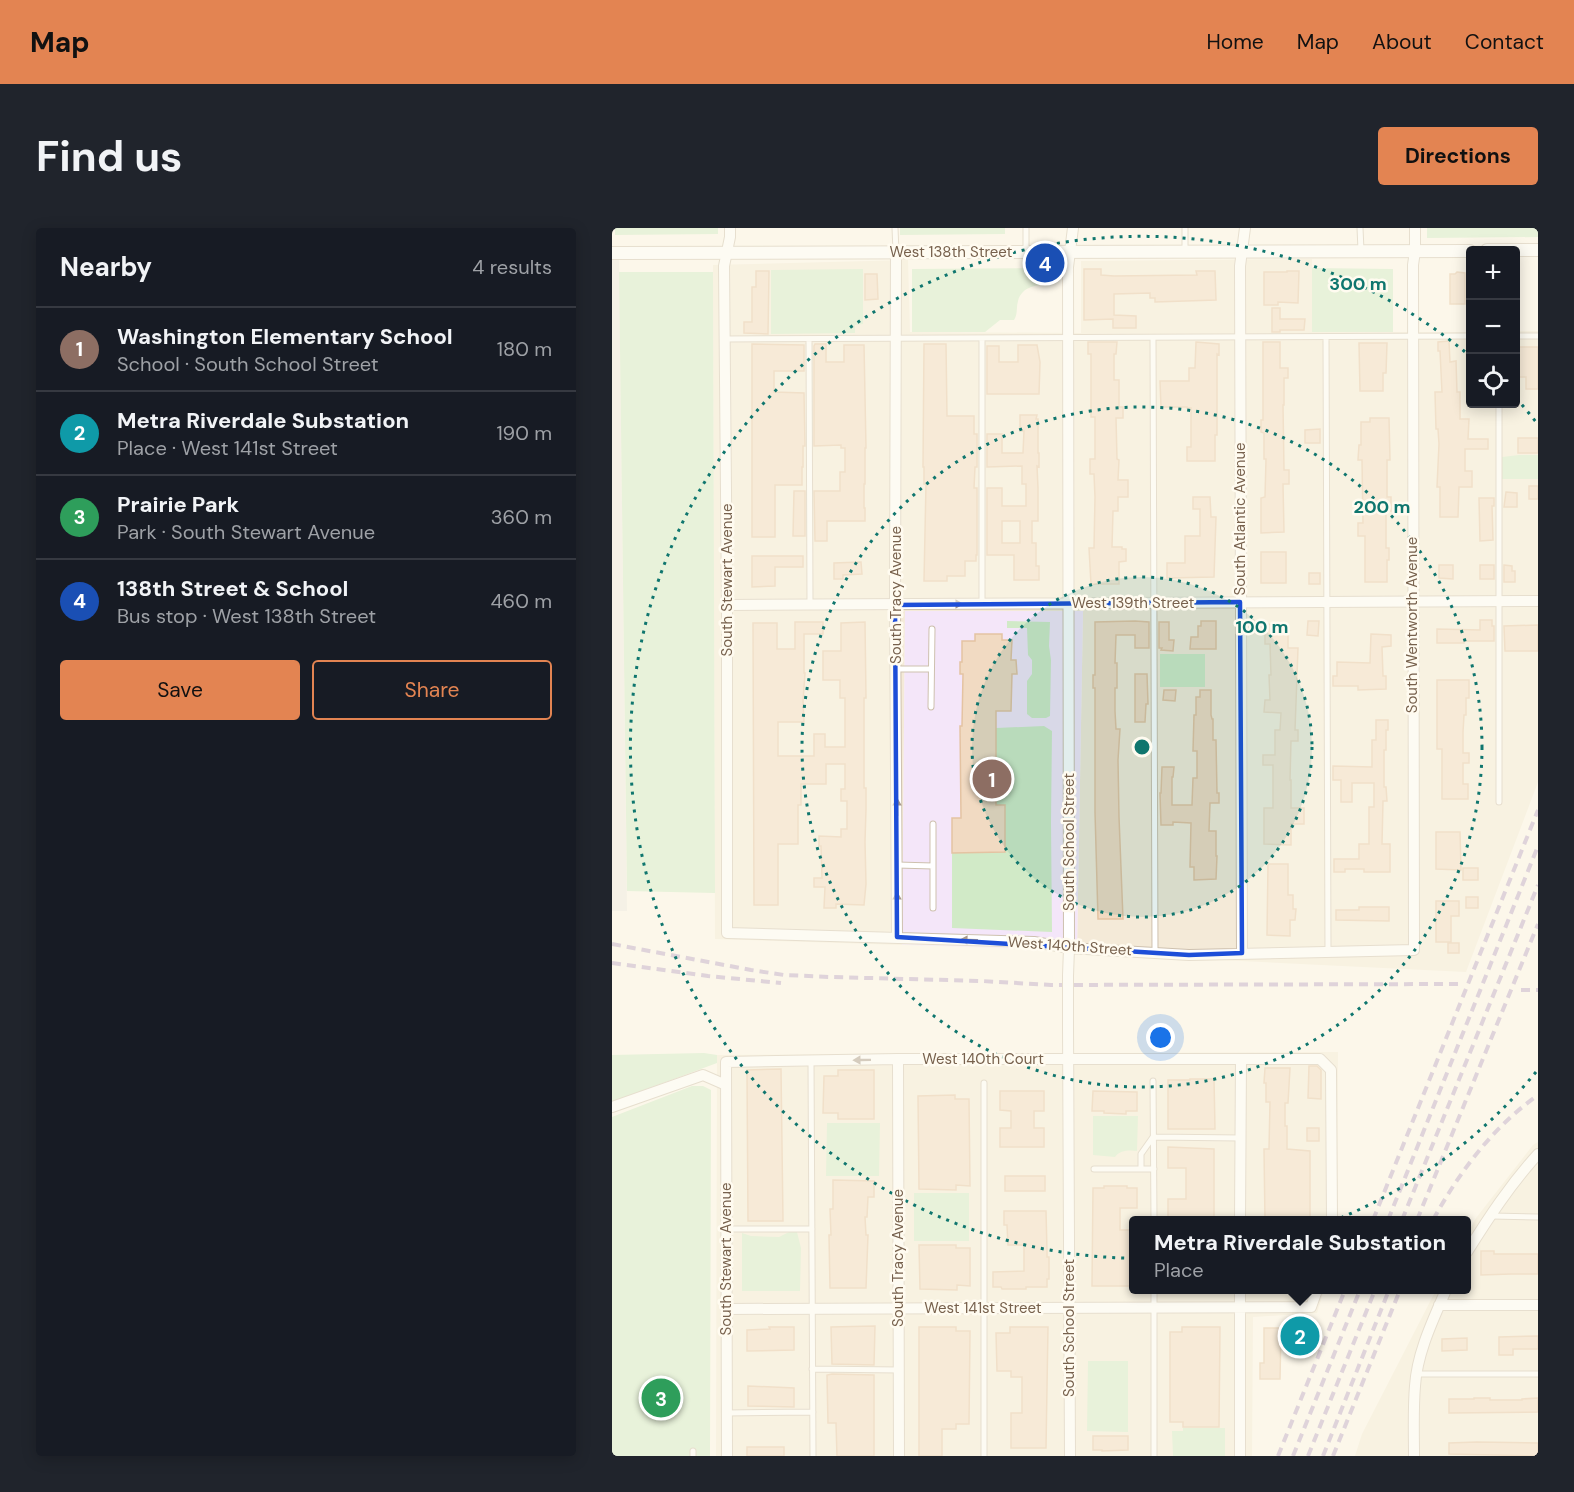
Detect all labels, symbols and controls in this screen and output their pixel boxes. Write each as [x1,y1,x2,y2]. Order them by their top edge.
text: Map [30,24,90,61]
text: Home [1206,28,1264,56]
text: Map [1297,28,1339,56]
text: About [1372,28,1432,56]
text: Contact [1465,28,1544,56]
button: Directions [1378,127,1538,185]
text: Find us [36,129,182,184]
pin: 4 [1026,240,1064,285]
street label: West 138th Street [889,242,1013,262]
map controls [1466,246,1520,408]
button: + [1466,246,1520,300]
text: Nearby [60,250,152,284]
text: 4 results [472,254,552,280]
text: 300 m [1329,272,1387,296]
button: − [1466,300,1520,354]
text: Washington Elementary School [117,322,453,351]
text: 1 [76,336,83,362]
text: 180 m [497,336,552,362]
text: School · South School Street [117,351,379,377]
button: locate [1466,354,1520,408]
text: Metra Riverdale Substation [117,406,409,435]
text: 2 [74,420,85,446]
text: 190 m [496,420,552,446]
text: Place · West 141st Street [117,435,338,461]
street label: South Atlantic Avenue [1230,442,1250,596]
text: Prairie Park [117,490,239,519]
text: 200 m [1354,495,1410,519]
street label: South Stewart Avenue [717,503,737,657]
text: 3 [73,504,86,530]
text: 360 m [491,504,552,530]
text: Park · South Stewart Avenue [117,519,375,545]
street label: South Tracy Avenue [886,526,906,664]
street label: South Wentworth Avenue [1402,537,1422,713]
text: 138th Street & School [117,574,348,603]
text: 4 [73,588,86,614]
text: 460 m [490,588,552,614]
street label: West 139th Street [1072,593,1195,613]
one-way arrow [944,599,963,609]
text: Bus stop · West 138th Street [117,603,376,629]
text: 100 m [1235,615,1289,639]
button: Save [60,660,300,720]
button: Share [312,660,552,720]
centre of rings [1132,737,1152,757]
pin: 1 [972,756,1012,802]
street label: South School Street [1059,773,1079,911]
one-way arrow [892,797,901,816]
one-way arrow [892,892,902,911]
street label: West 140th Street [1007,932,1133,960]
one-way arrow [960,935,979,945]
your location [1146,1023,1175,1052]
street label: West 140th Court [922,1049,1044,1069]
one-way arrow [853,1055,872,1065]
street label: South Stewart Avenue [716,1182,736,1336]
street label: South Tracy Avenue [888,1189,908,1327]
popup [1129,1216,1471,1294]
text: Metra Riverdale Substation [1154,1228,1446,1257]
text: Place [1154,1257,1204,1283]
street label: South School Street [1059,1259,1079,1397]
street label: West 141st Street [924,1298,1042,1318]
pin: 2 [1280,1314,1320,1358]
pin: 3 [641,1376,680,1420]

